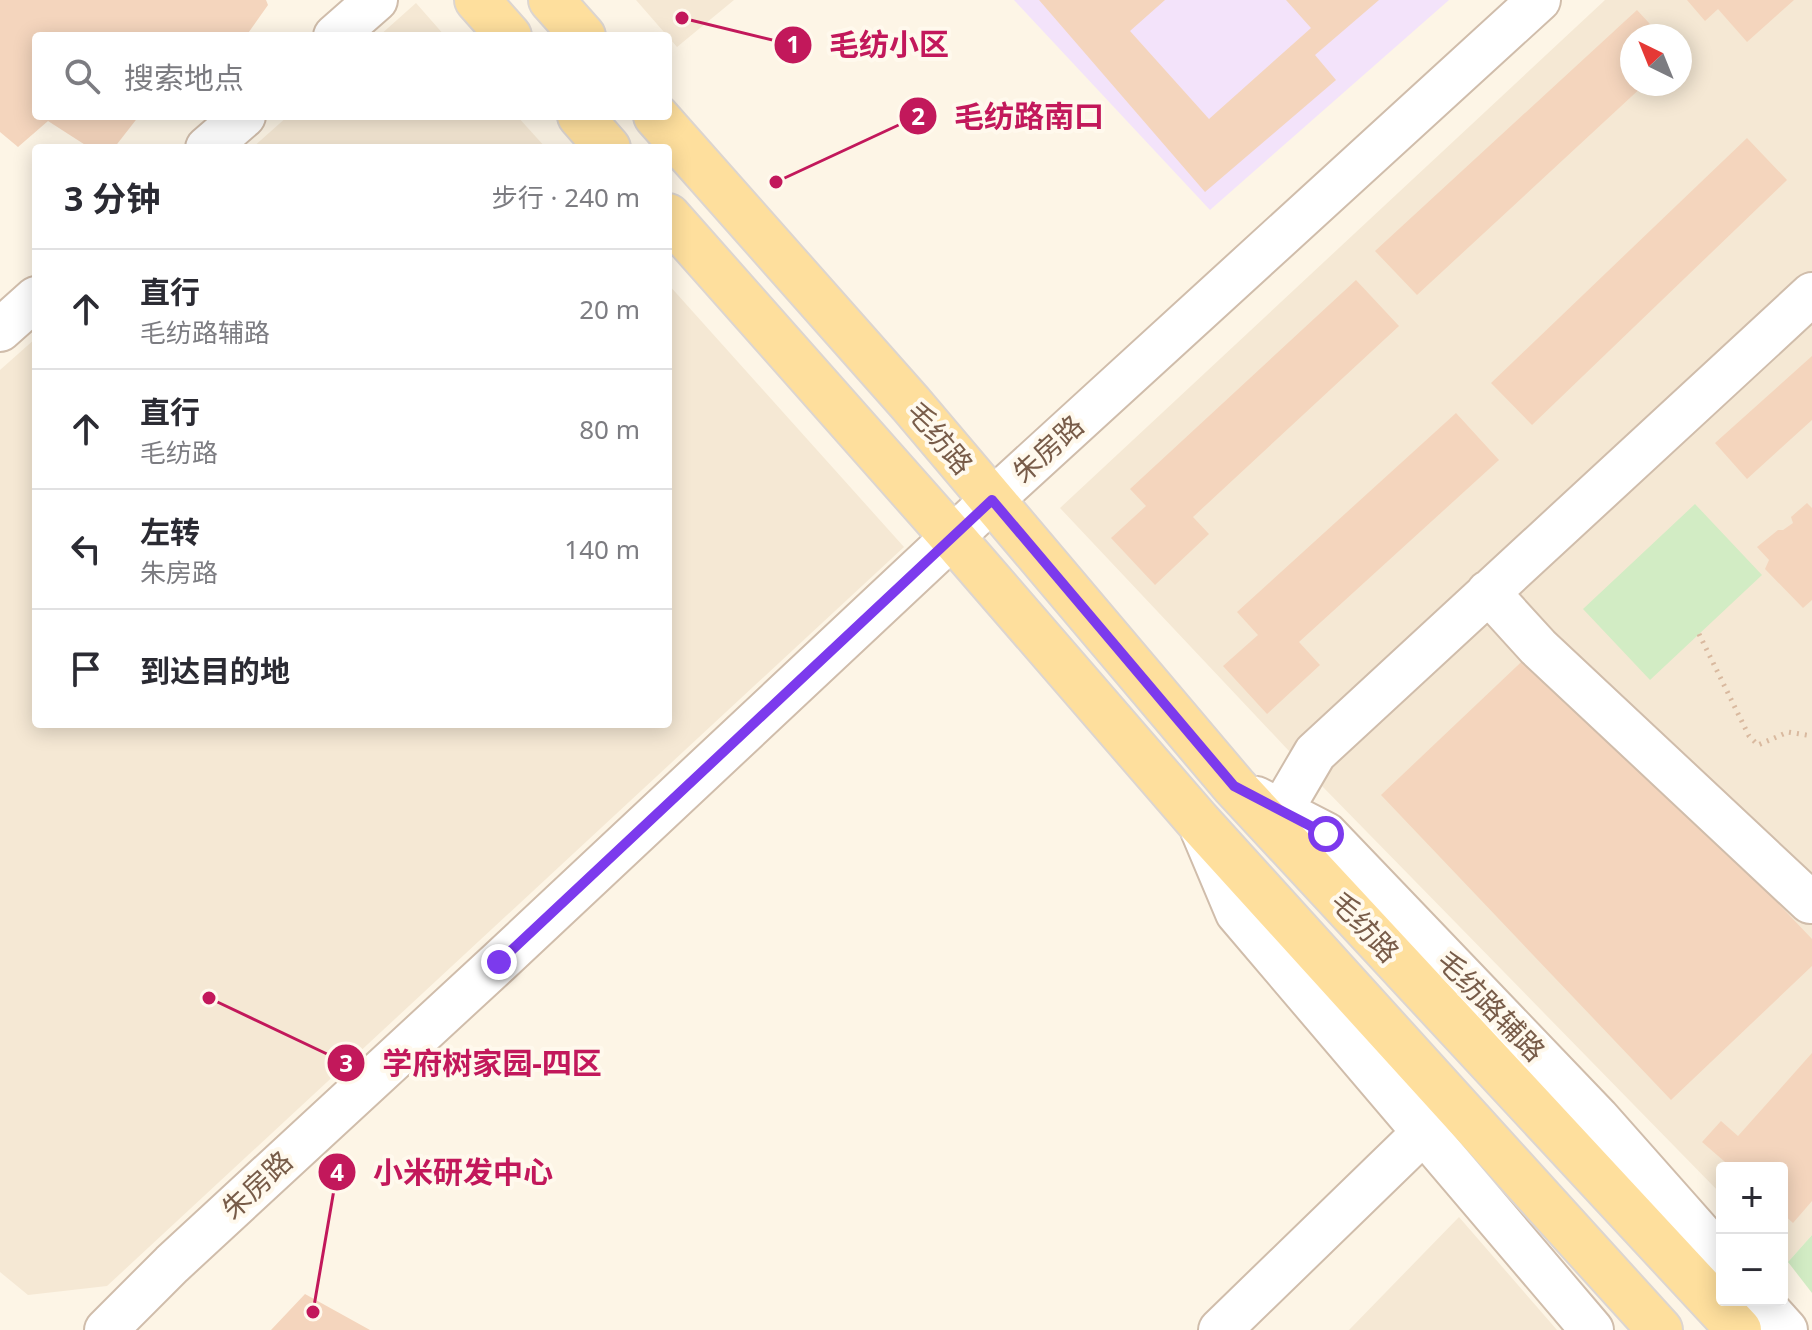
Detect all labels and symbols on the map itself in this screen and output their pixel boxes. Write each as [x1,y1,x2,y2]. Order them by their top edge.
callout: 毛纺小区 [773,18,965,72]
text: 毛纺小区 [829,23,949,64]
north arrow [1620,24,1692,96]
text: 1 [786,27,800,60]
callout: 毛纺路南口 [898,89,1120,143]
text: 毛纺路南口 [954,95,1104,136]
text: 2 [911,99,925,132]
street label: 毛纺路 [899,393,982,482]
street label: 朱房路 [1003,406,1091,490]
route start [1308,816,1344,852]
street label: 毛纺路 [1323,883,1408,970]
street label: 毛纺路辅路 [1429,942,1554,1069]
route end [481,944,517,980]
callout: 学府树家园-四区 [326,1036,617,1090]
text: 学府树家园-四区 [382,1042,602,1083]
text: 3 [339,1046,353,1079]
street label: 朱房路 [213,1142,300,1227]
callout: 小米研发中心 [317,1145,569,1199]
text: 小米研发中心 [373,1151,553,1192]
text: 4 [330,1155,344,1188]

